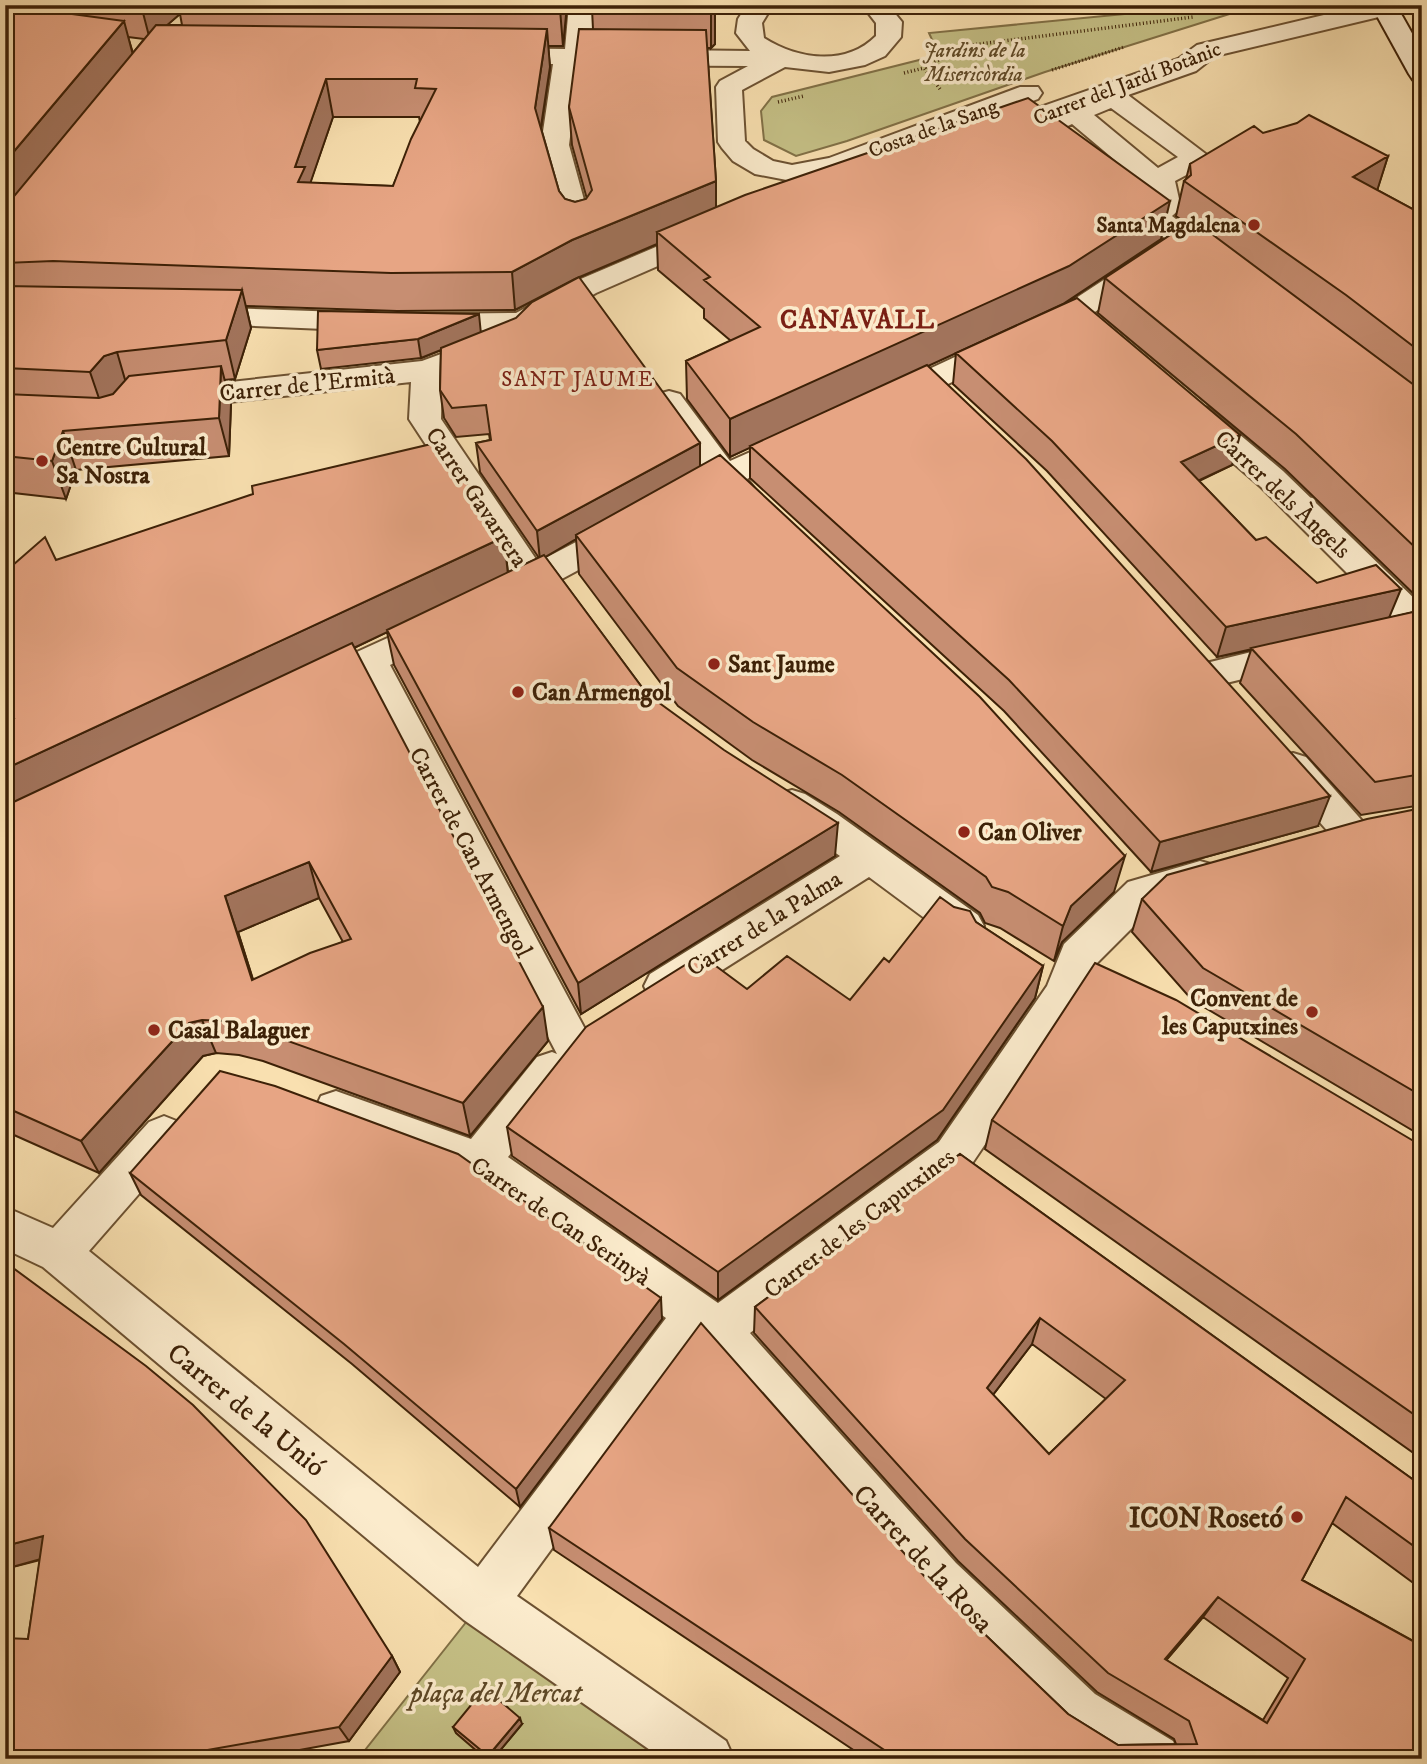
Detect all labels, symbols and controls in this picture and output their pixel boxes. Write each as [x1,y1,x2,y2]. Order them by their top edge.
street label: Carrer del Jardí Botànic [1030,36,1225,132]
park label: Jardins de la Misericòrdia [922,38,1026,88]
street label: Costa de la Sang [865,93,1002,164]
place label: Santa Magdalena [1096,213,1241,239]
marker: Santa Magdalena [1246,217,1262,233]
district label: CANAVALL [780,304,936,337]
street label: Carrer de l'Ermità [218,361,397,409]
district label: SANT JAUME [501,367,655,393]
street label: Carrer Gavarrera [418,422,535,574]
street label: Carrer dels Àngels [1208,423,1357,565]
place label: Centre Cultural Sa Nostra [56,433,207,491]
marker: Centre Cultural Sa Nostra [34,453,50,469]
place label: Sant Jaume [728,650,835,680]
marker: Sant Jaume [706,656,722,672]
place label: Can Armengol [532,678,672,708]
marker: Can Armengol [510,684,526,700]
street label: Carrer de Can Armengol [402,742,539,964]
place label: Can Oliver [978,818,1082,848]
marker: Can Oliver [956,824,972,840]
street label: Carrer de la Palma [681,864,848,984]
place label: Convent de les Caputxines [1161,984,1298,1042]
marker: Convent de les Caputxines [1304,1004,1320,1020]
place label: Casal Balaguer [168,1016,311,1046]
marker: Casal Balaguer [146,1022,162,1038]
street label: Carrer de les Caputxines [758,1142,961,1305]
street label: Carrer de Can Serinyà [465,1151,657,1294]
street label: Carrer de la Unió [160,1336,332,1485]
street label: Carrer de la Rosa [845,1477,1001,1641]
place label: ICON Rosetó [1129,1501,1283,1536]
marker: ICON Rosetó [1289,1509,1305,1525]
park label: plaça del Mercat [406,1676,584,1711]

